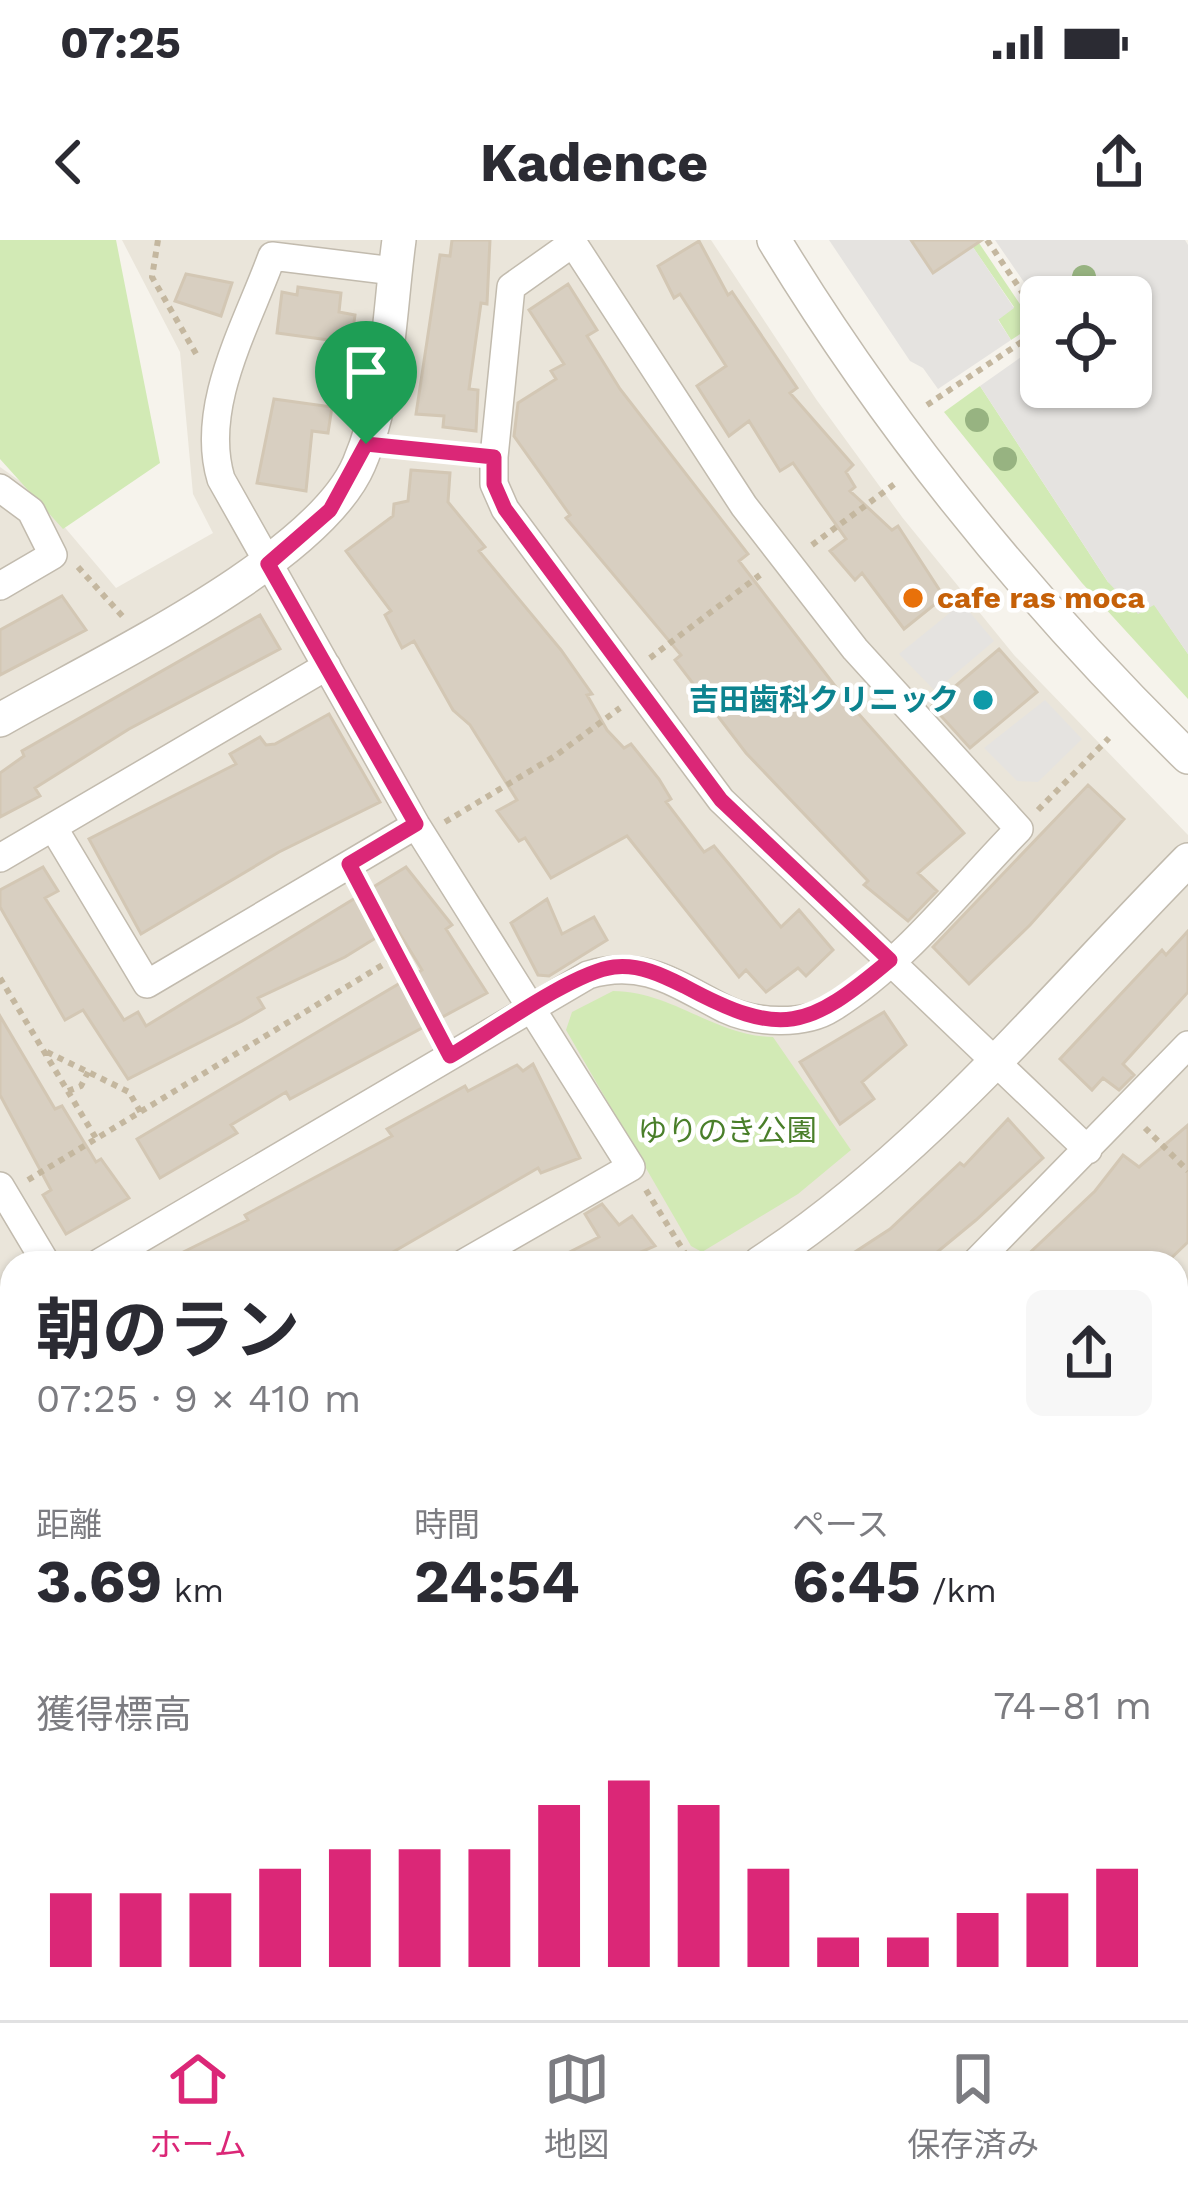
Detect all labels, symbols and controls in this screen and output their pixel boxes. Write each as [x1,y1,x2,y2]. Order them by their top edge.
text: 07:25 [60,16,181,69]
icon: back [36,129,102,195]
icon: share [1086,129,1152,195]
text: Kadence [480,131,708,194]
map controls [1020,276,1152,408]
button: locate [1020,276,1152,408]
pin [315,321,417,444]
icon: arrive [333,339,399,405]
place label: cafe ras moca [937,580,1145,615]
marker: cafe ras moca [900,585,926,611]
place label: 吉田歯科クリニック [689,682,959,717]
marker: 吉田歯科クリニック [970,687,996,713]
park label: ゆりのき公園 [637,1113,817,1148]
button: share [1026,1290,1152,1416]
text: 朝のラン [36,1292,300,1369]
text: 07:25 · 9 × 410 m [36,1376,361,1421]
text: 距離 [36,1505,102,1544]
text: 時間 [414,1505,480,1544]
text: ペース [792,1505,889,1544]
text: 3.69 [36,1546,163,1617]
text: 24:54 [414,1546,580,1617]
text: 6:45 [792,1546,921,1617]
text: km [163,1571,224,1610]
text: /km [921,1571,997,1610]
text: 74–81 m [993,1683,1152,1728]
text: 獲得標高 [36,1692,192,1737]
tab: ホーム [149,2046,247,2166]
tab: 地図 [544,2046,610,2166]
tab: 保存済み [907,2046,1039,2166]

